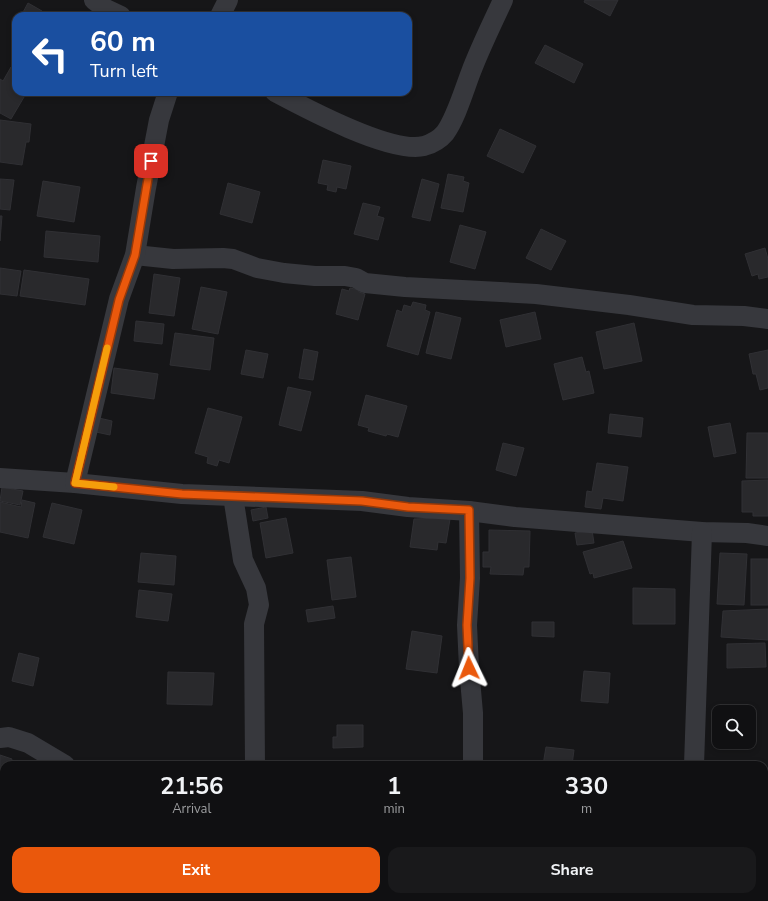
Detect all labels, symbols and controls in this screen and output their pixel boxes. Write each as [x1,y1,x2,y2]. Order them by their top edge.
text: 60 m [90,23,156,61]
icon: left [24,28,76,80]
text: Turn left [90,59,158,83]
pin [134,144,168,178]
icon: arrive [140,150,162,172]
position arrow [448,647,490,689]
map controls [712,705,756,749]
button: search [712,705,756,749]
text: 21:56 [160,770,223,802]
text: 1 [387,770,401,802]
text: 330 [565,770,608,802]
text: Arrival [172,800,211,818]
text: min [383,800,405,818]
text: m [581,800,592,818]
button: Exit [12,847,380,893]
button: Share [388,847,756,893]

